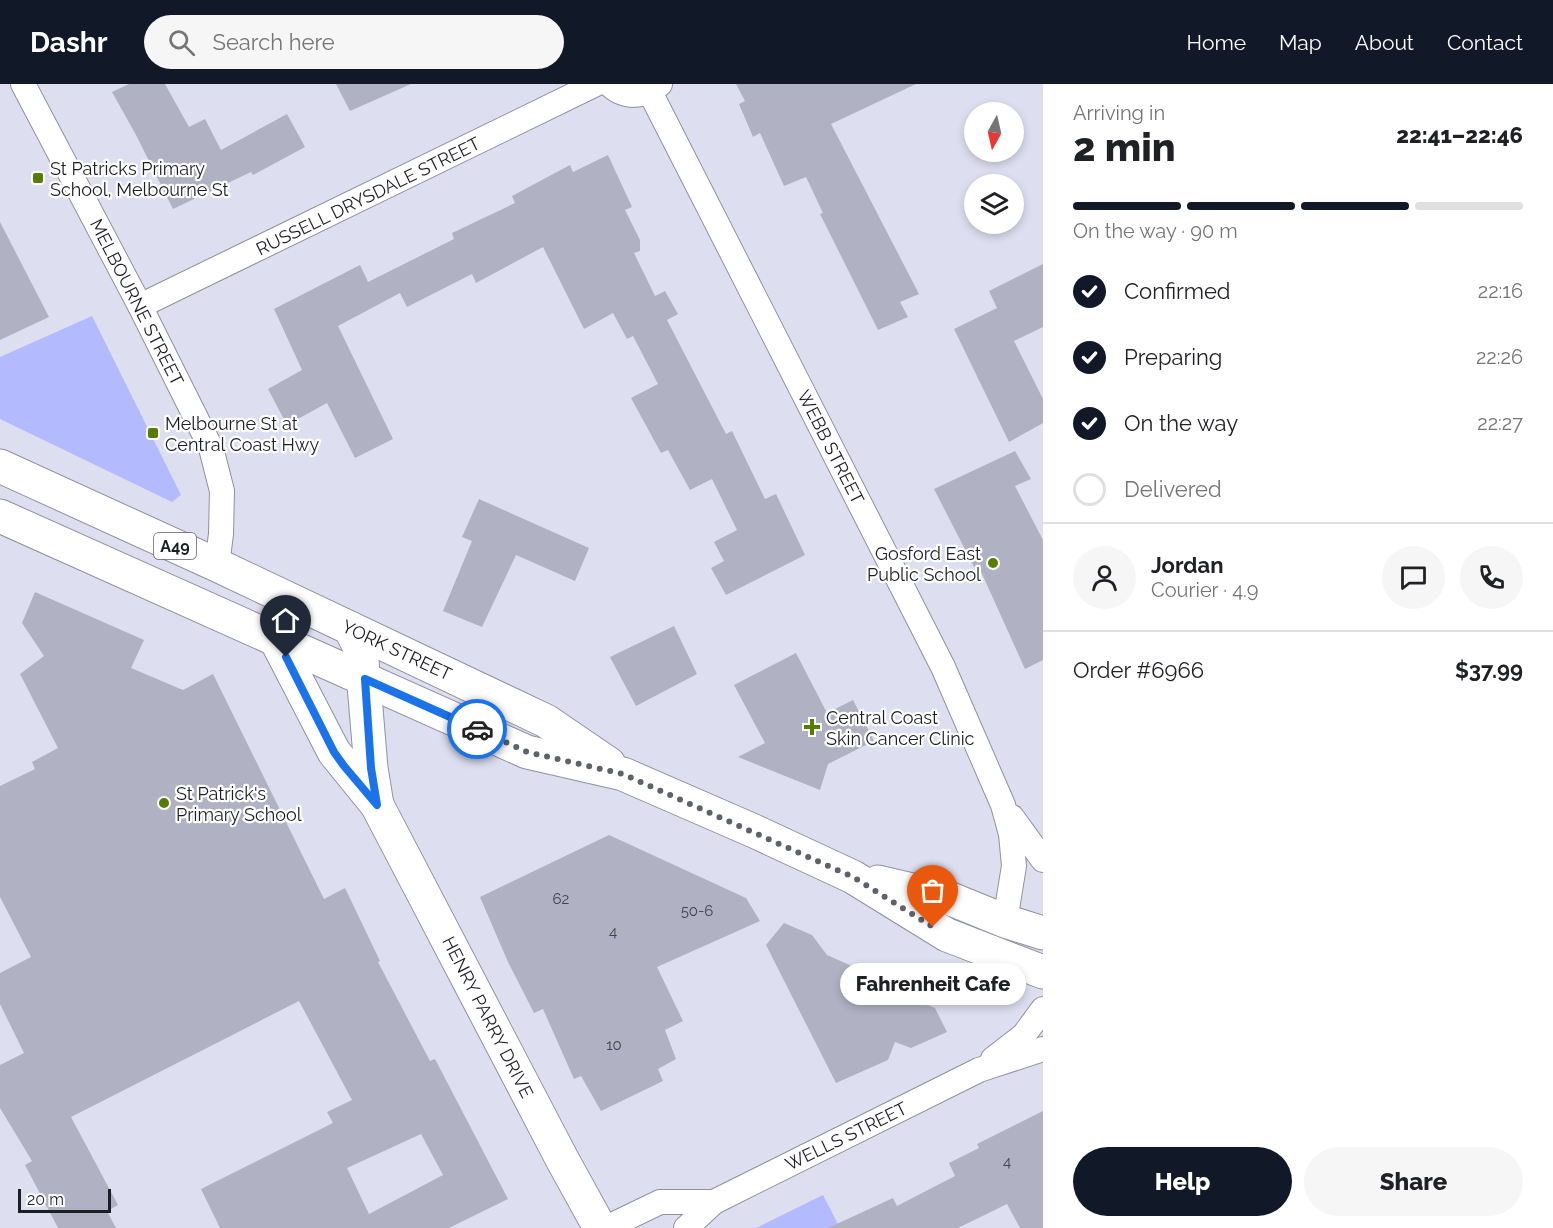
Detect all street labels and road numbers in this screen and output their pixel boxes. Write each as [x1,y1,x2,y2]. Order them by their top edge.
street label: RUSSELL DRYSDALE STREET [253,132,483,260]
street label: MELBOURNE STREET [86,215,188,389]
street label: WEBB STREET [793,387,869,507]
road number: A49 [154,533,196,559]
street label: YORK STREET [339,615,455,685]
street label: HENRY PARRY DRIVE [438,933,538,1101]
street label: WELLS STREET [782,1097,910,1175]

